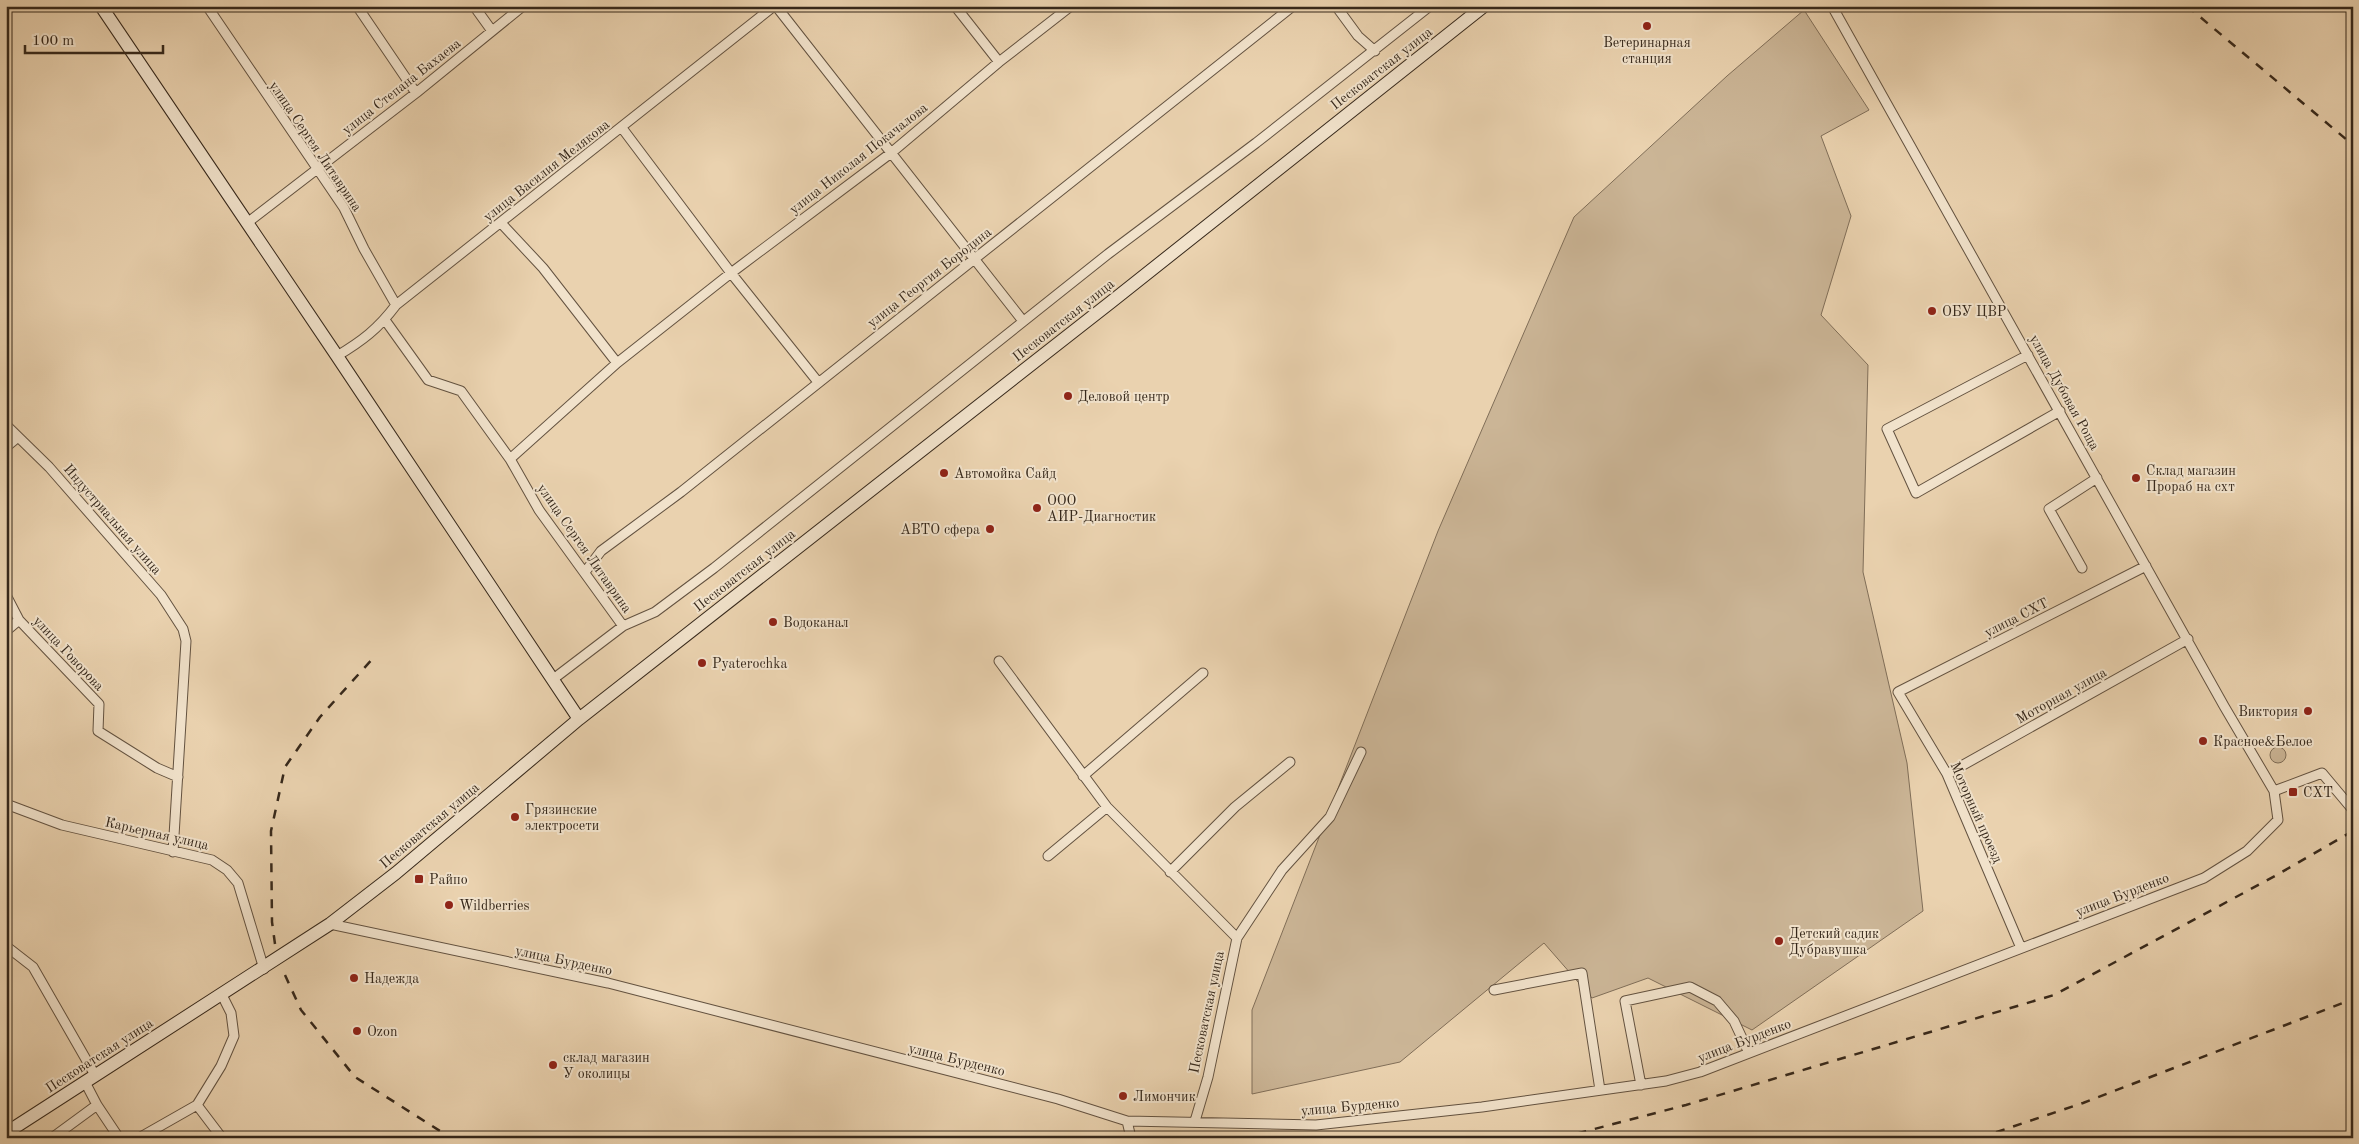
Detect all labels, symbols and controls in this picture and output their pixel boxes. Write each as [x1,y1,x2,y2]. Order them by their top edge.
marker: Ветеринарная станция [1641,20,1653,32]
scale bar [25,22,162,54]
street label: Песковатская улица [1328,25,1435,113]
text: 100 m [32,34,74,49]
street label: улица Степана Бахаева [340,36,464,137]
place label: Ветеринарная станция [1603,36,1691,66]
street label: улица Сергея Литаврина [266,79,364,214]
street label: улица Николая Покачалова [787,101,930,217]
street label: улица Василия Мелякова [481,117,612,224]
street label: улица Георгия Бородина [865,225,994,330]
street label: Песковатская улица [1010,277,1117,365]
marker: ОБУ ЦВР [1926,305,1938,317]
place label: ОБУ ЦВР [1942,305,2006,319]
street label: улица Дубовая Роща [2027,332,2102,453]
marker: Деловой центр [1062,390,1074,402]
place label: Деловой центр [1078,390,1170,404]
street label: Индустриальная улица [61,462,164,577]
place label: Склад магазин Прораб на схт [2146,464,2236,494]
marker: Автомойка Сайд [938,467,950,479]
place label: Автомойка Сайд [954,467,1056,481]
marker: Склад магазин Прораб на схт [2130,472,2142,484]
street label: улица Сергея Литаврина [534,482,634,616]
place label: ООО АИР-Диагностик [1047,494,1156,524]
marker: ООО АИР-Диагностик [1031,502,1043,514]
place label: АВТО сфера [900,523,980,538]
marker: АВТО сфера [984,523,996,535]
street label: Песковатская улица [691,527,798,615]
street label: улица СХТ [1982,596,2051,640]
street label: улица Говорова [30,614,106,694]
marker: Водоканал [767,616,779,628]
place label: Водоканал [783,616,849,630]
marker: Pyaterochka [696,657,708,669]
place label: Pyaterochka [712,657,787,671]
street label: Моторная улица [2014,665,2109,727]
place label: Виктория [2238,705,2298,719]
marker: Виктория [2302,705,2314,717]
marker: Красное&Белое [2197,735,2209,747]
place label: Красное&Белое [2213,735,2312,749]
street label: Моторный проезд [1948,760,2005,865]
street label: Песковатская улица [377,780,482,871]
marker: СХТ [2287,786,2299,798]
place label: СХТ [2303,786,2333,800]
place label: Грязинские электросети [525,803,599,833]
marker: Грязинские электросети [509,811,521,823]
street label: Карьерная улица [103,815,210,853]
street label: улица Бурденко [2074,871,2171,919]
marker: Райпо [413,873,425,885]
place label: Райпо [429,873,468,887]
marker: Wildberries [443,899,455,911]
place label: Wildberries [459,899,530,913]
place label: Детский садик Дубравушка [1789,927,1879,957]
marker: Детский садик Дубравушка [1773,935,1785,947]
street label: улица Бурденко [514,944,614,978]
street label: Песковатская улица [1187,950,1227,1075]
marker: Надежда [348,972,360,984]
place label: Надежда [364,972,419,986]
street label: Песковатская улица [43,1016,156,1096]
street label: улица Бурденко [1696,1017,1793,1065]
marker: Ozon [351,1025,363,1037]
place label: Ozon [367,1025,398,1039]
street label: улица Бурденко [907,1041,1006,1079]
place label: склад магазин У околицы [563,1051,650,1081]
marker: склад магазин У околицы [547,1059,559,1071]
marker: Лимончик [1117,1090,1129,1102]
place label: Лимончик [1133,1090,1196,1104]
street label: улица Бурденко [1300,1096,1400,1118]

